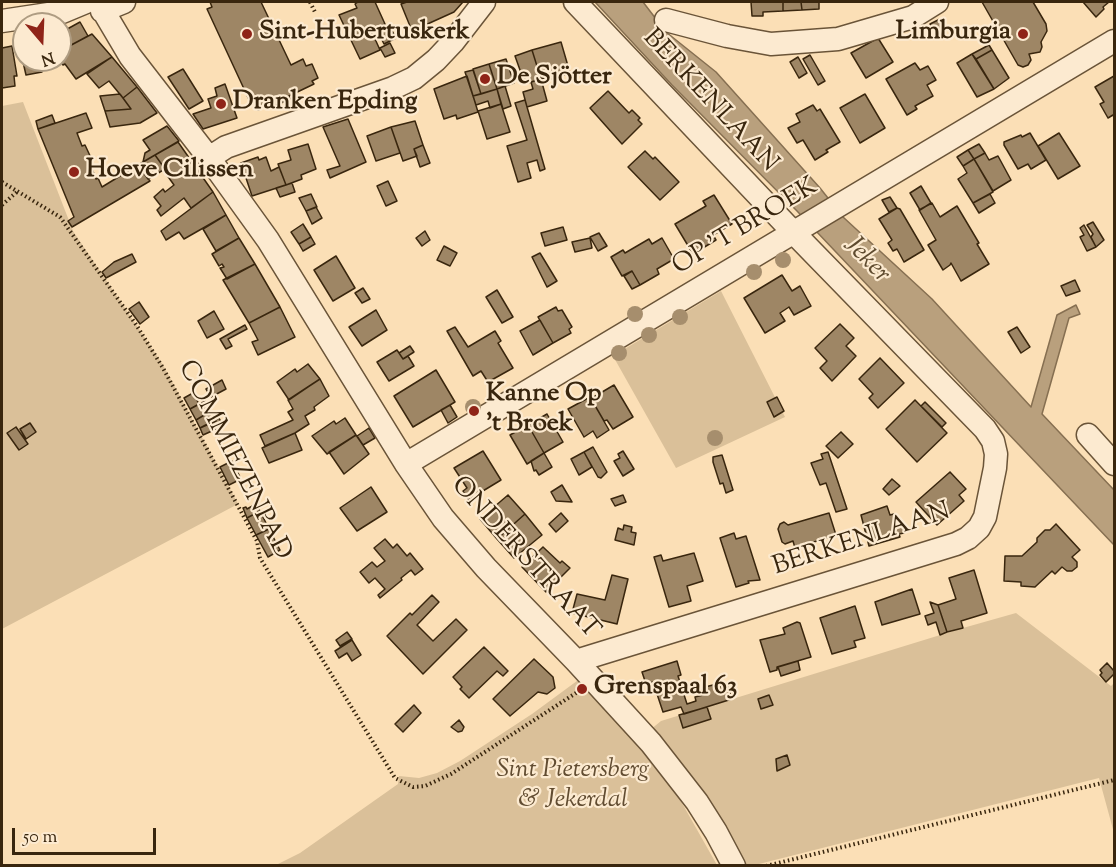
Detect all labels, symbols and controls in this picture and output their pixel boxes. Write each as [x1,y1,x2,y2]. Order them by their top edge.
north arrow [12,12,72,72]
place label: Sint-Hubertuskerk [259,18,470,50]
place label: Limburgia [896,18,1011,50]
street label: BERKENLAAN [635,24,783,180]
marker: Sint-Hubertuskerk [240,27,254,41]
marker: Limburgia [1016,27,1030,41]
text: N [38,45,57,71]
place label: De Sjötter [497,63,612,95]
marker: De Sjötter [478,72,492,86]
place label: Dranken Epding [233,88,417,120]
marker: Dranken Epding [214,97,228,111]
place label: Hoeve Cilissen [86,156,254,188]
marker: Hoeve Cilissen [67,165,81,179]
street label: OP 'T BROEK [668,172,824,284]
water label: Jeker [836,231,896,291]
street label: COMMIEZENPAD [169,356,297,566]
place label: Kanne Op 't Broek [486,380,602,442]
marker: Kanne Op 't Broek [467,404,481,418]
street label: ONDERSTRAAT [443,471,605,647]
street label: BERKENLAAN [769,498,955,584]
place label: Grenspaal 63 [594,673,737,705]
marker: Grenspaal 63 [575,682,589,696]
park label: Sint Pietersberg & Jekerdal [496,756,650,818]
scale bar [15,816,159,854]
text: 50 m [23,825,57,851]

